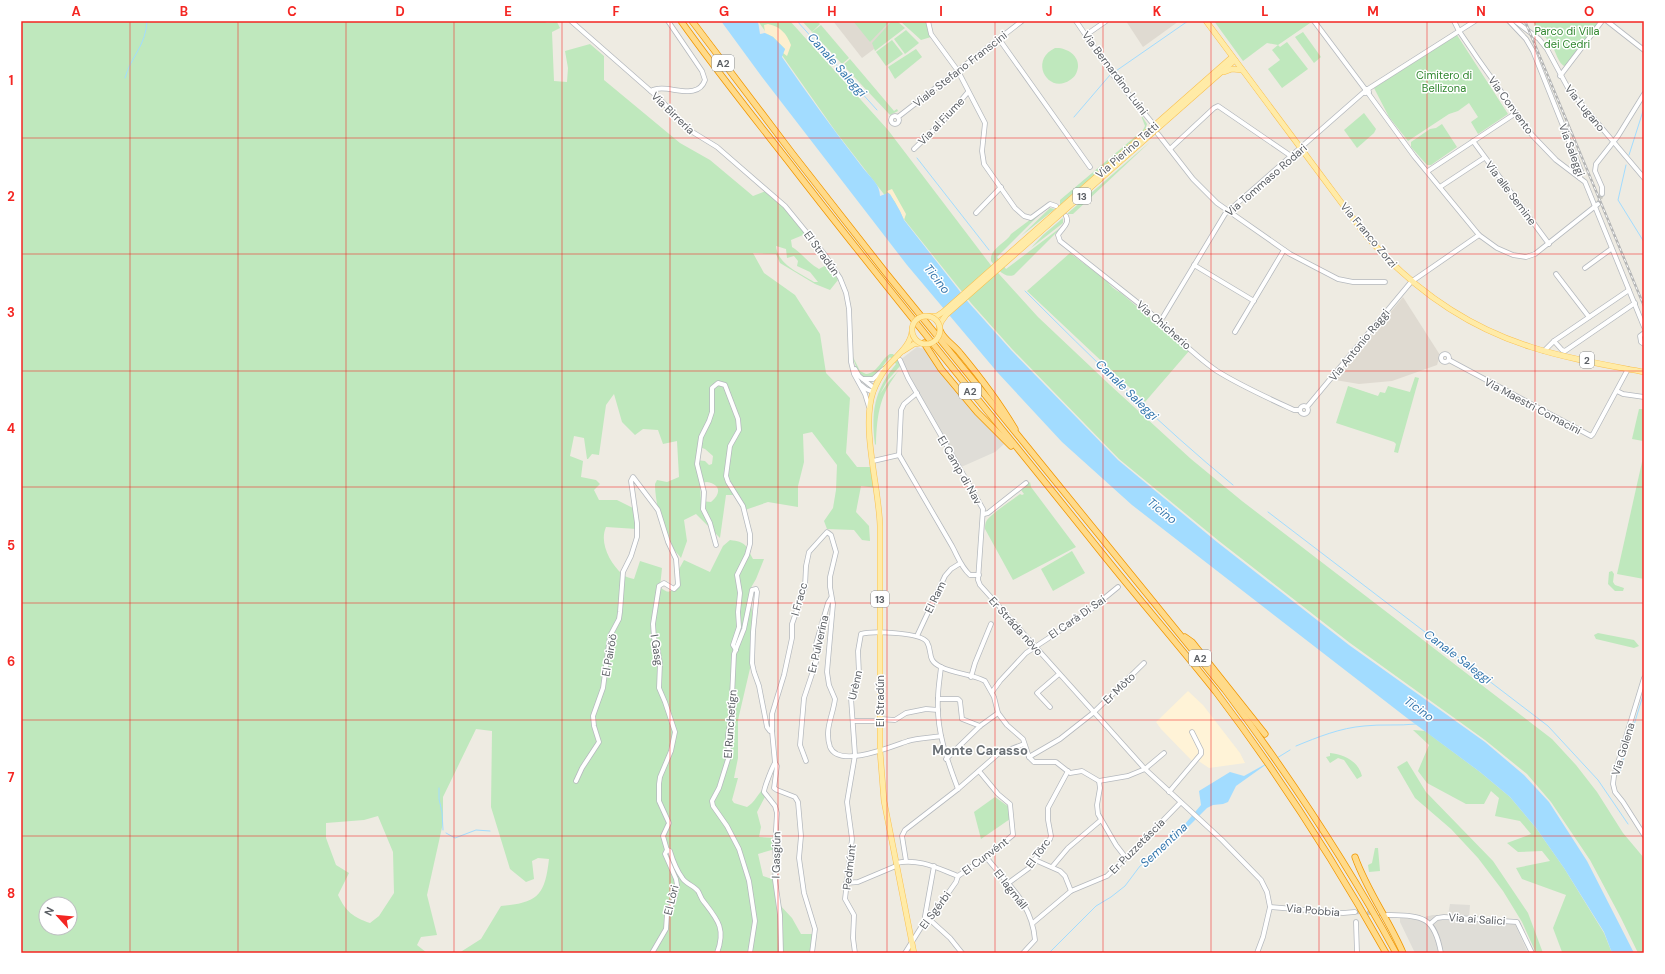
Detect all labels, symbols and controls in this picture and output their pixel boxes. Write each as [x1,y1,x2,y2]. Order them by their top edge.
text: A [71,3,81,20]
text: B [180,3,188,20]
text: C [287,3,297,20]
text: D [395,3,405,20]
text: E [504,3,512,20]
text: F [612,3,620,20]
text: G [719,3,729,20]
text: H [827,3,837,20]
text: I [939,3,943,20]
text: J [1045,3,1053,20]
text: K [1153,3,1162,20]
text: L [1261,3,1269,20]
text: M [1367,3,1379,20]
text: N [1476,3,1486,20]
text: O [1584,3,1594,20]
park label: Parco di Villa dei Cedri [1534,24,1600,51]
street label: Viale Stefano Franscini [910,28,1010,110]
street label: Via Bernardino Luini [1079,28,1151,118]
water label: Canale Saleggi [804,30,871,101]
road number: A2 [712,55,734,71]
park label: Cimitero di Bellizona [1416,68,1472,95]
text: 1 [9,72,13,89]
street label: Via Convento [1485,73,1537,137]
street label: Via Lugano [1562,82,1608,134]
street label: Via Birreria [648,89,698,137]
street label: Via al Fiume [915,94,967,148]
street label: Via Pierino Tatti [1093,119,1161,181]
street label: Via Saleggi [1556,122,1588,178]
street label: Via Tommaso Rodari [1222,141,1310,219]
street label: Via alle Semine [1482,158,1540,228]
text: 2 [7,188,15,205]
road number: 13 [1073,188,1091,204]
street label: Via Franco Zorzi [1338,199,1400,271]
street label: El Stradún [801,228,843,278]
water label: Ticino [920,261,954,297]
street label: Via Chicherio [1134,297,1194,353]
text: 3 [7,304,15,321]
street label: Via Antonio Raggi [1326,306,1392,384]
road number: 2 [1580,352,1594,368]
water label: Canale Saleggi [1092,356,1162,425]
street label: Via Maestri Comacini [1482,375,1584,437]
road number: A2 [959,383,981,399]
text: 4 [7,420,15,437]
street label: El Camp di Nav [935,433,985,507]
water label: Ticino [1144,494,1180,528]
text: 5 [7,537,15,554]
street label: El Ram [921,579,949,615]
street label: I Fracc [788,581,810,617]
road number: 13 [871,591,889,607]
street label: El Carà Di Sai [1046,592,1108,642]
street label: Er Stráda nòvo [986,594,1046,658]
street label: Er Pulverína [805,614,831,674]
water label: Canale Saleggi [1421,626,1496,688]
street label: El Pairöö [598,632,620,678]
street label: I Gasg [648,633,666,667]
road number: A2 [1189,650,1211,666]
text: 6 [7,653,15,670]
street label: Urènn [845,669,865,701]
street label: Er Mòto [1100,669,1138,707]
street label: El Stradún [873,675,887,727]
street label: El Runchetígn [721,689,739,759]
water label: Ticino [1401,693,1437,725]
street label: Via Golena [1608,721,1638,777]
district label: Monte Carasso [932,742,1028,759]
text: 7 [8,769,15,786]
street label: Er Puzzetáscia [1106,815,1168,877]
water label: Sementina [1137,819,1191,871]
street label: I Gasgiún [769,832,783,878]
street label: El Cunvént [959,834,1011,878]
street label: El Törc [1023,835,1053,871]
street label: Pedmúnt [839,843,859,891]
street label: El Iagmáll [991,866,1031,912]
street label: El Lòri [661,884,681,916]
text: 8 [7,885,15,902]
street label: El Sgérbi [916,888,954,932]
north arrow [38,896,78,936]
street label: Via Pobbia [1286,901,1340,919]
text: N [41,905,57,918]
street label: Via ai Salici [1448,910,1506,928]

